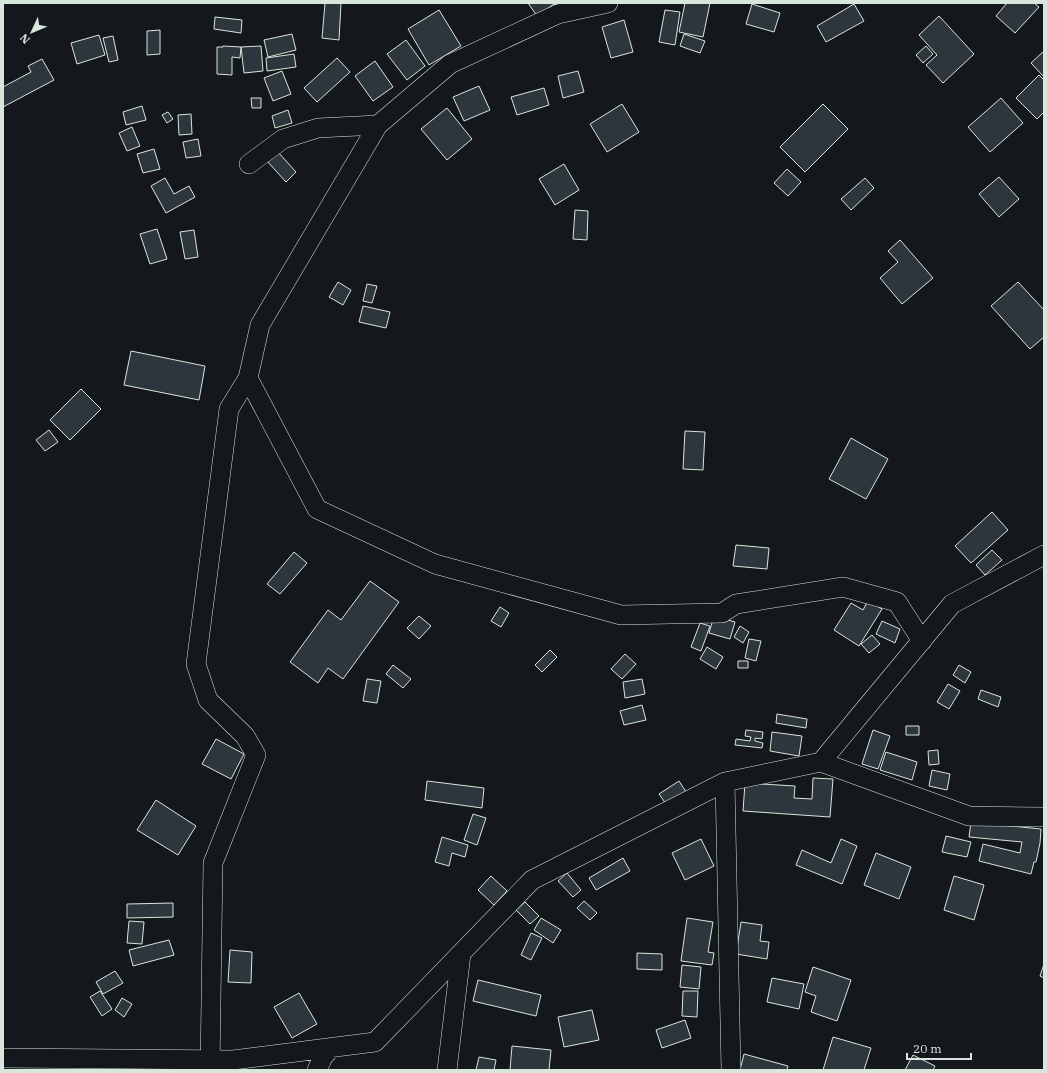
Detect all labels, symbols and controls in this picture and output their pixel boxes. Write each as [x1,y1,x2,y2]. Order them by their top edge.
north arrow [12,12,52,52]
text: N [17,31,33,47]
scale bar [907,1035,971,1061]
text: 20 m [913,1041,942,1056]

